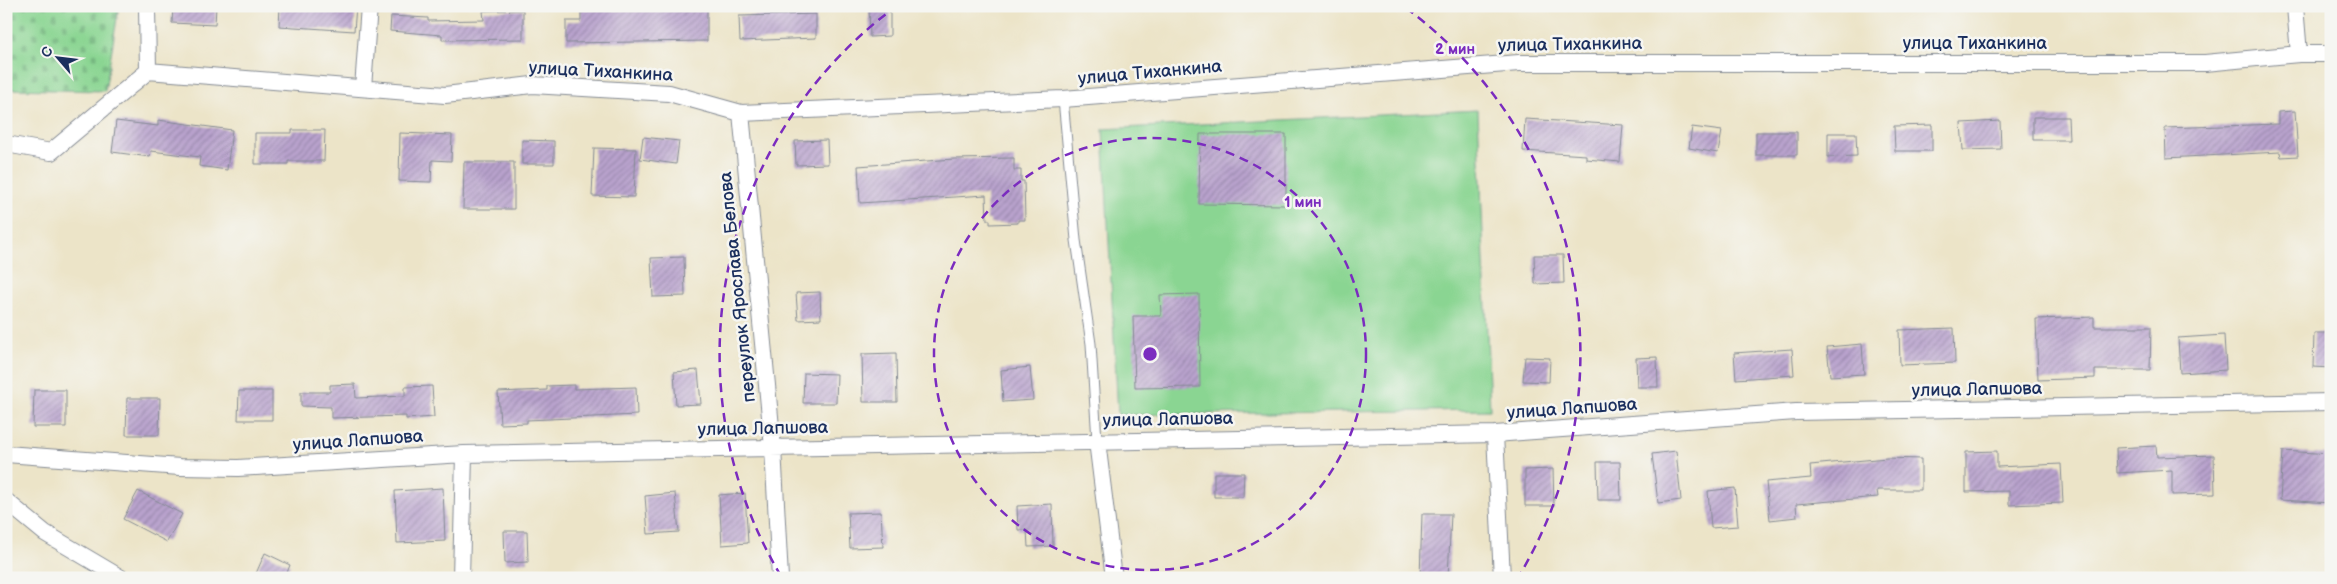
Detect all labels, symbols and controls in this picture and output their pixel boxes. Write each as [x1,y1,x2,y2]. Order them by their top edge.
north arrow [32,32,82,82]
street label: улица Тиханкина [1498,33,1643,56]
street label: улица Тиханкина [1903,33,2048,54]
text: 2 мин [1435,40,1475,59]
text: С [37,44,57,60]
street label: улица Тиханкина [1077,56,1223,89]
street label: улица Тиханкина [528,57,674,86]
street label: переулок Ярослава Белова [715,170,760,403]
text: 1 мин [1284,193,1322,212]
centre of rings [1141,345,1159,363]
street label: улица Лапшова [1912,378,2043,401]
street label: улица Лапшова [1506,393,1638,424]
street label: улица Лапшова [1103,408,1234,431]
street label: улица Лапшова [698,417,829,440]
street label: улица Лапшова [292,425,424,456]

